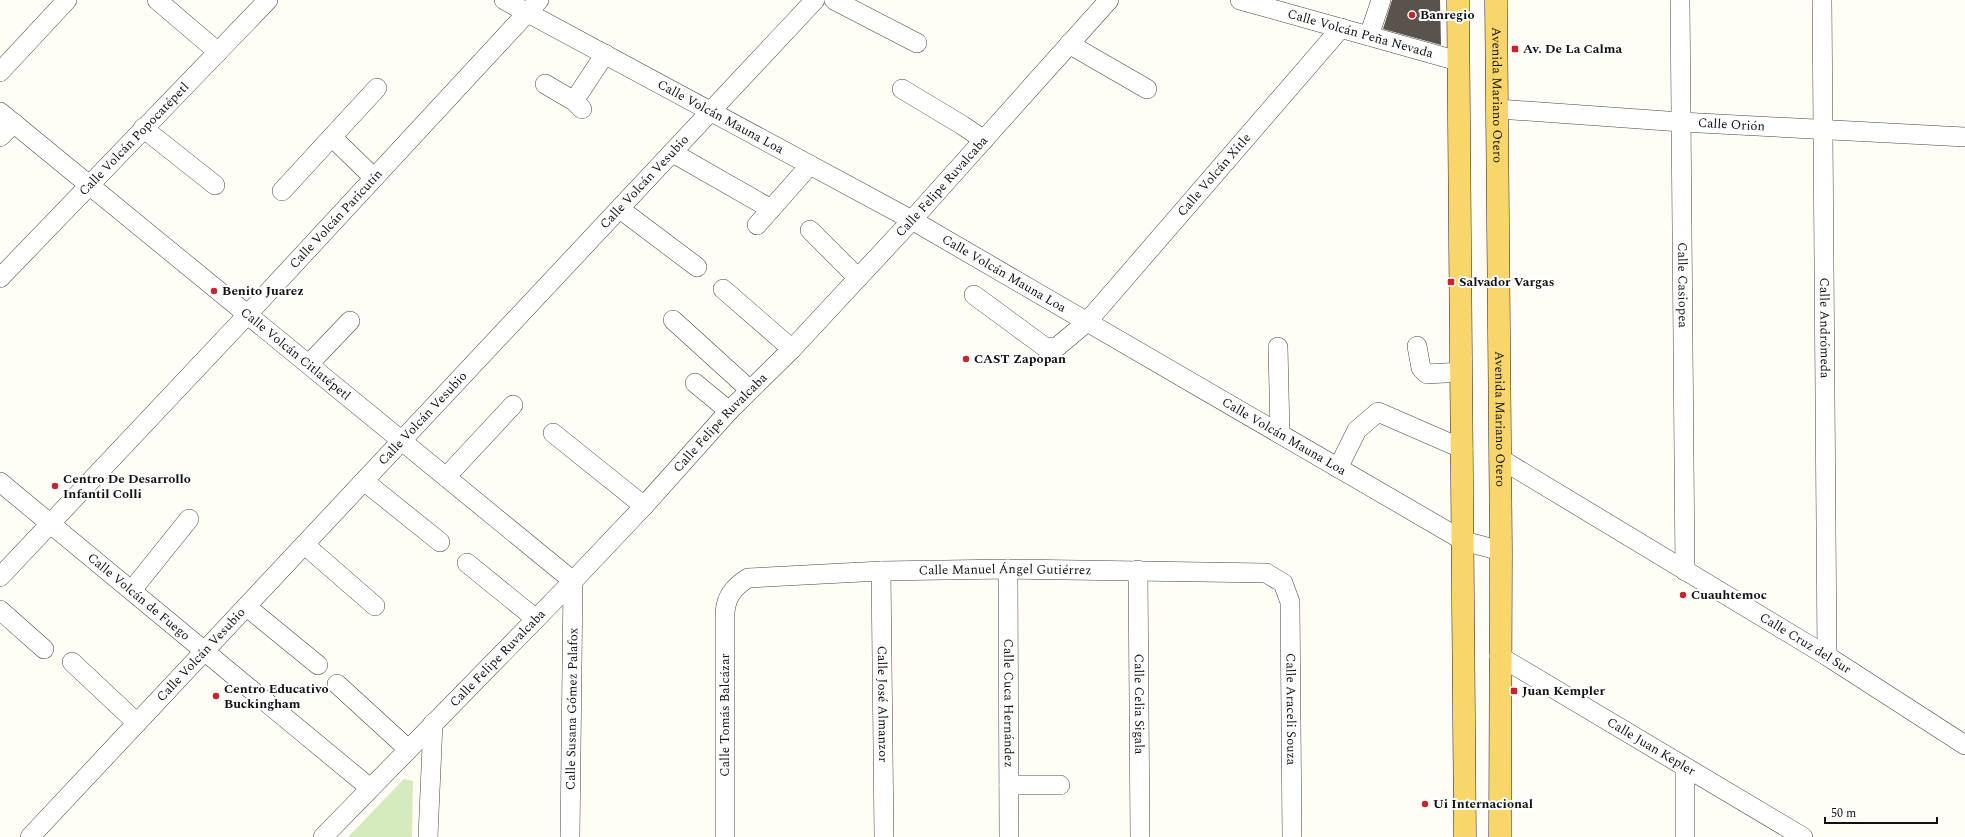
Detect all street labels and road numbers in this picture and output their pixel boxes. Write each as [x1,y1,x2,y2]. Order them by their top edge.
street label: Calle Volcán Peña Nevada [1285,4,1436,64]
street label: Avenida Mariano Otero [1486,27,1507,163]
street label: Calle Volcán Mauna Loa [654,74,788,159]
street label: Calle Volcán Popocatépetl [74,77,194,201]
street label: Calle Orión [1697,113,1766,136]
street label: Calle Volcán Xitle [1172,129,1256,221]
street label: Calle Volcán Vesubio [595,130,694,234]
street label: Calle Felipe Ruvalcaba [891,131,993,242]
street label: Calle Volcán Paricutín [285,164,388,273]
street label: Calle Volcán Mauna Loa [938,229,1071,318]
street label: Calle Casiopea [1672,242,1693,329]
street label: Calle Andrómeda [1814,277,1835,379]
street label: Calle Volcán Citlatépetl [236,303,355,405]
street label: Avenida Mariano Otero [1489,351,1510,487]
street label: Calle Volcán Vesubio [373,367,472,470]
street label: Calle Felipe Ruvalcaba [668,368,773,477]
street label: Calle Volcán Mauna Loa [1218,392,1351,481]
street label: Calle Volcán de Fuego [83,548,195,645]
street label: Calle Manuel Ángel Gutiérrez [918,559,1092,580]
street label: Calle Volcán Vesubio [152,603,250,706]
street label: Calle Felipe Ruvalcaba [445,604,551,712]
street label: Calle Cruz del Sur [1756,607,1855,679]
street label: Calle Susana Gómez Palafox [561,627,583,790]
street label: Calle Cuca Hernández [998,639,1019,767]
street label: Calle José Almanzor [872,645,893,762]
street label: Calle Tomás Balcázar [715,653,735,777]
street label: Calle Araceli Souza [1280,653,1301,766]
street label: Calle Celia Sigala [1129,654,1149,755]
street label: Calle Juan Kepler [1603,712,1699,781]

